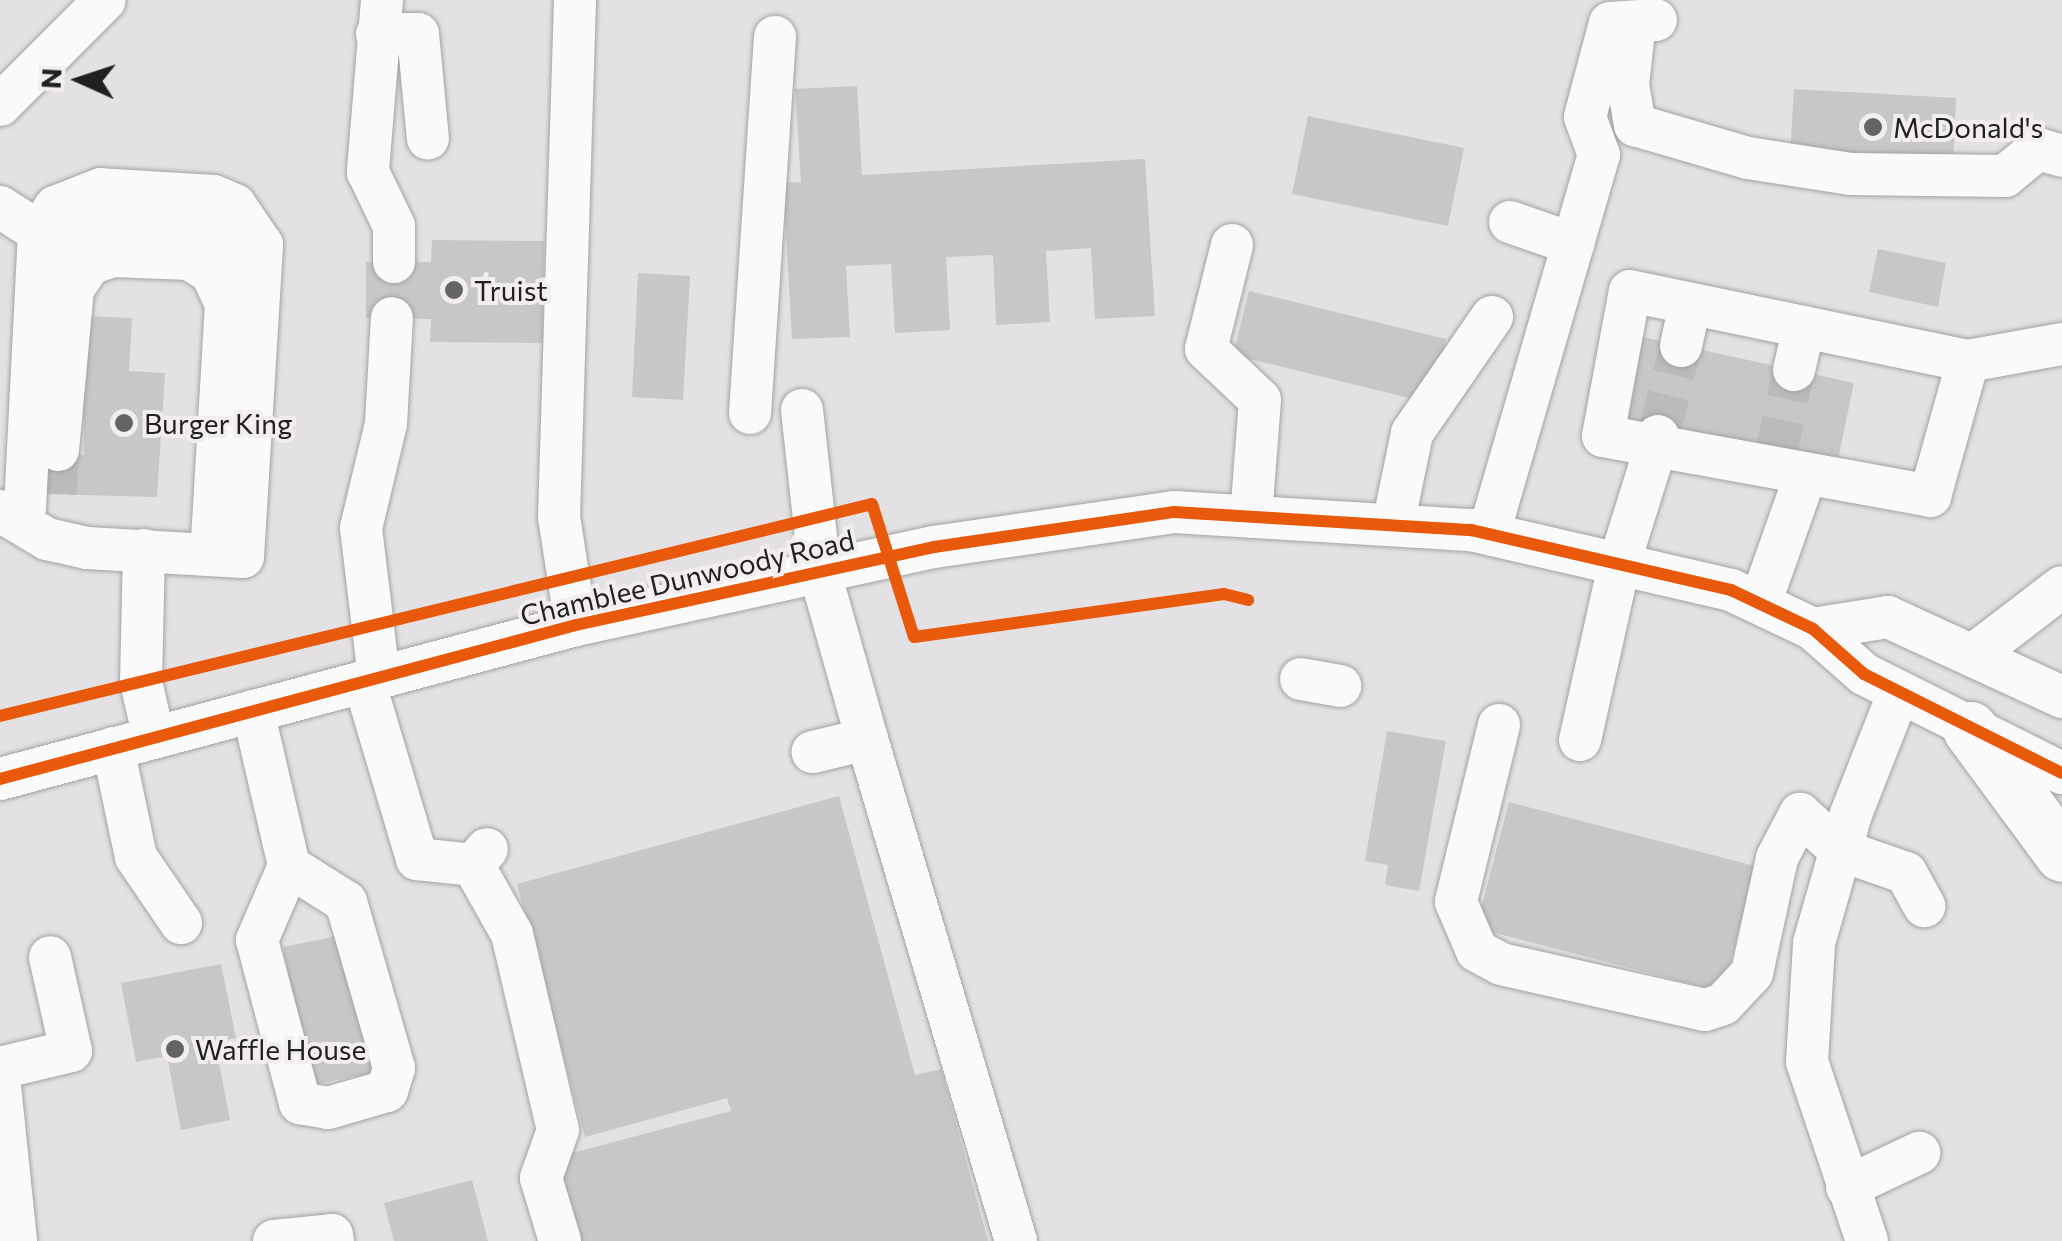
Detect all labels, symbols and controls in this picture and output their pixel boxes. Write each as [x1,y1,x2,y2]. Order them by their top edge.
north arrow [30,30,130,130]
text: N [33,67,68,90]
place label: McDonald's [1893,110,2043,144]
marker: McDonald's [1862,116,1884,138]
place label: Truist [474,273,548,307]
marker: Truist [443,279,465,301]
place label: Burger King [144,406,292,440]
marker: Burger King [113,412,135,434]
street label: Chamblee Dunwoody Road [517,522,857,632]
place label: Waffle House [195,1032,366,1066]
marker: Waffle House [164,1038,186,1060]

